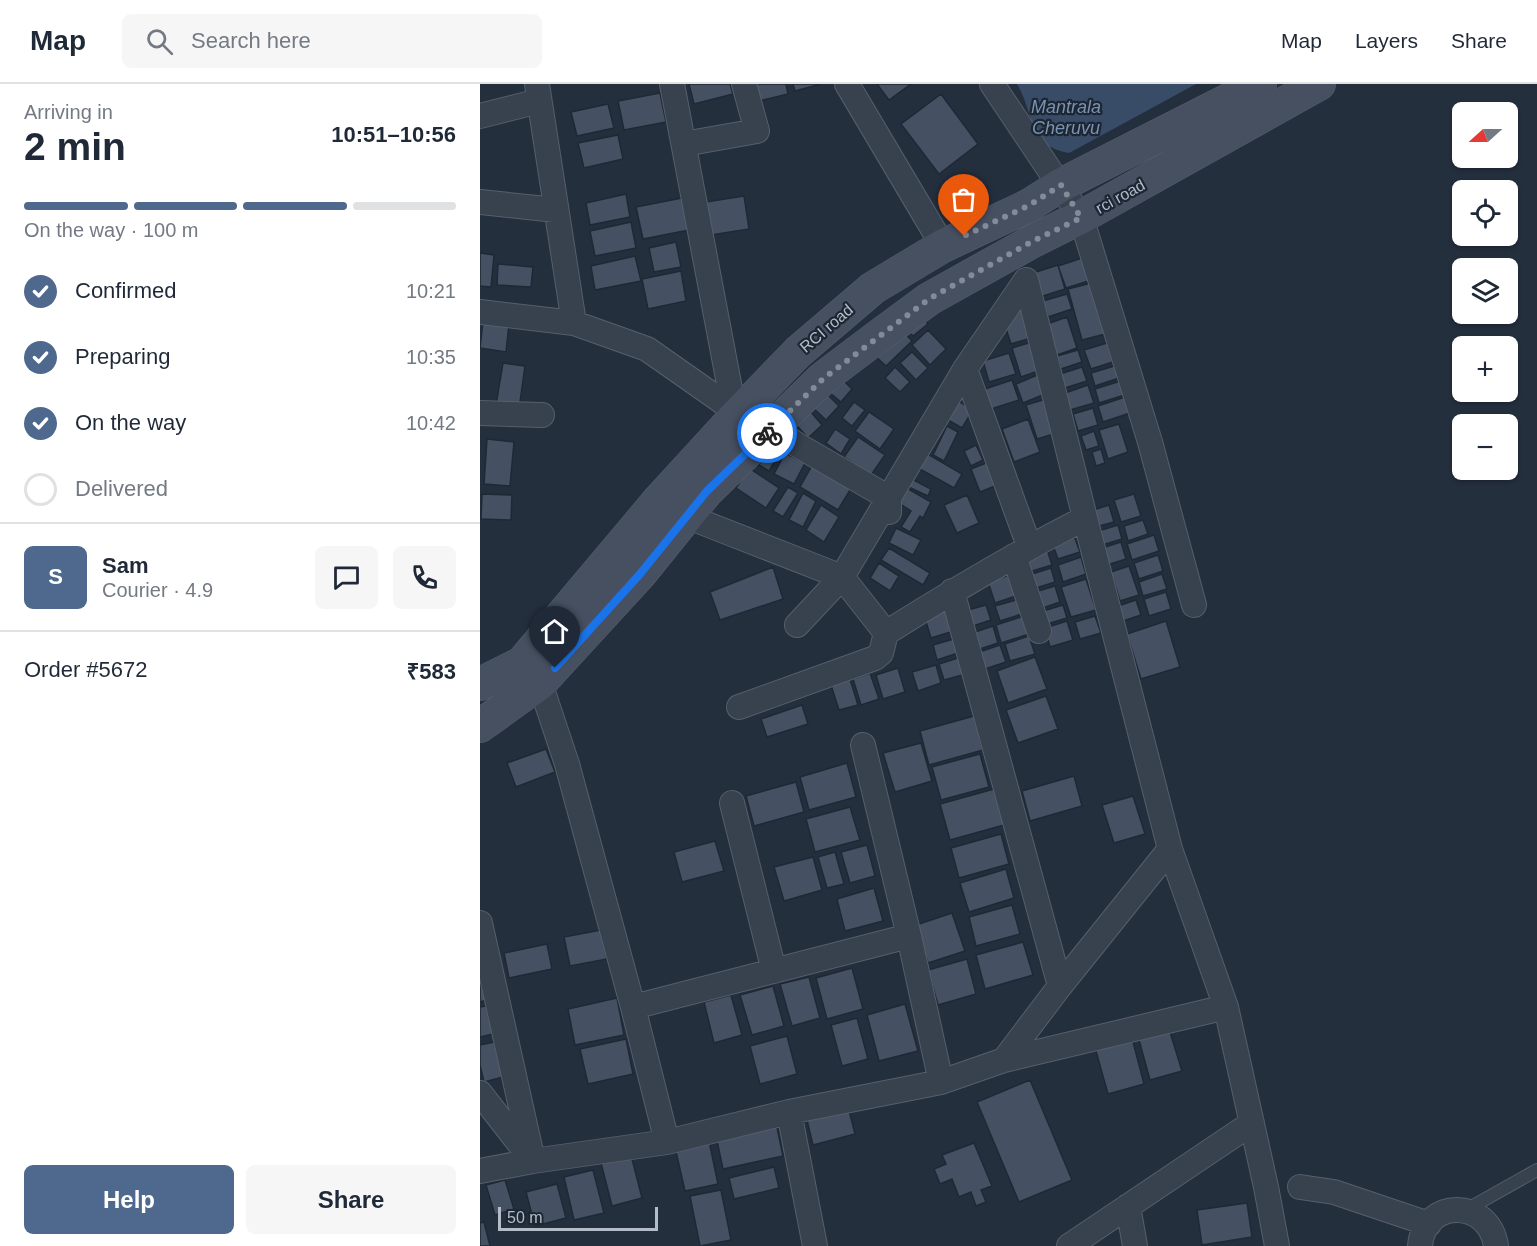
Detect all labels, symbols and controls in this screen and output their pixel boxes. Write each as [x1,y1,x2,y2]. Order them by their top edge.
search box [122,14,542,68]
text: Map [30,25,86,56]
icon: search [143,25,176,58]
text: Search here [191,28,311,53]
text: Map [1281,29,1322,52]
text: Layers [1355,29,1418,52]
text: Share [1451,29,1507,52]
water label: Mantrala Cheruvu [1031,97,1101,138]
text: Arriving in [24,101,113,123]
north arrow [1452,102,1518,168]
map controls [1452,102,1518,480]
text: 10:51–10:56 [331,122,456,147]
text: 2 min [24,125,126,168]
pin [938,174,989,236]
street label: rci road [1093,176,1148,217]
button: locate [1452,180,1518,246]
icon: bag [947,183,980,216]
text: On the way · 100 m [24,219,199,241]
button: layers [1452,258,1518,324]
icon: check [24,275,57,308]
text: Confirmed [75,278,176,303]
text: 10:21 [406,280,456,302]
street label: RCI road [797,301,856,356]
button: + [1452,336,1518,402]
icon: check [24,341,57,374]
text: Preparing [75,344,170,369]
text: 10:35 [406,346,456,368]
courier [737,403,797,463]
icon: check [24,407,57,440]
text: On the way [75,410,186,435]
text: 10:42 [406,412,456,434]
button: − [1452,414,1518,480]
icon: bike [751,417,784,450]
text: Delivered [75,476,168,501]
button: chat [315,546,378,609]
button: phone [393,546,456,609]
text: Sam [102,553,148,578]
text: S [48,564,63,589]
text: Courier · 4.9 [102,579,213,601]
pin [529,606,580,668]
icon: home [538,615,571,648]
text: Order #5672 [24,657,148,682]
text: ₹583 [407,659,456,684]
button: Help [24,1165,234,1234]
button: Share [246,1165,456,1234]
scale bar [498,1204,658,1232]
text: 50 m [507,1209,543,1226]

